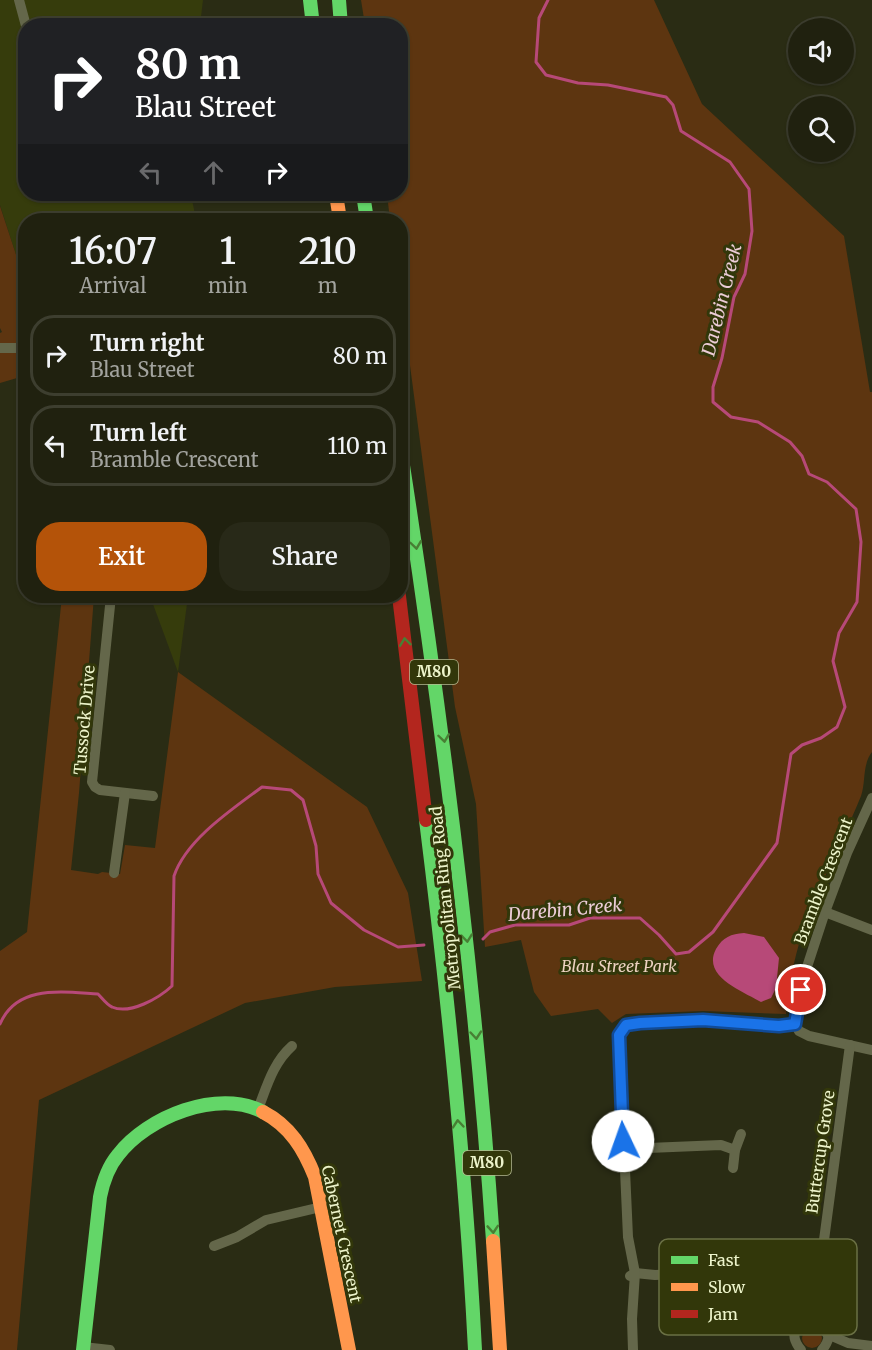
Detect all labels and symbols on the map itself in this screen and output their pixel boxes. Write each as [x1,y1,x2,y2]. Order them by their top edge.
water label: Darebin Creek [696,241,747,359]
one-way arrow [409,541,421,550]
one-way arrow [399,637,411,646]
road number: M80 [410,660,458,684]
street label: Tussock Drive [69,664,99,776]
one-way arrow [437,734,449,743]
street label: Metropolitan Ring Road [425,805,465,991]
street label: Bramble Crescent [790,814,857,948]
water label: Darebin Creek [506,893,623,926]
one-way arrow [460,933,473,943]
park label: Blau Street Park [561,956,677,976]
pin [775,964,826,1015]
one-way arrow [469,1030,482,1039]
street label: Buttercup Grove [801,1089,839,1215]
position arrow [591,1109,655,1173]
one-way arrow [452,1120,465,1129]
road number: M80 [463,1151,511,1175]
street label: Cabernet Crescent [318,1163,366,1305]
one-way arrow [486,1225,499,1234]
legend [659,1239,857,1335]
text: Fast [708,1250,741,1270]
text: Slow [708,1277,746,1297]
text: Jam [707,1304,738,1324]

